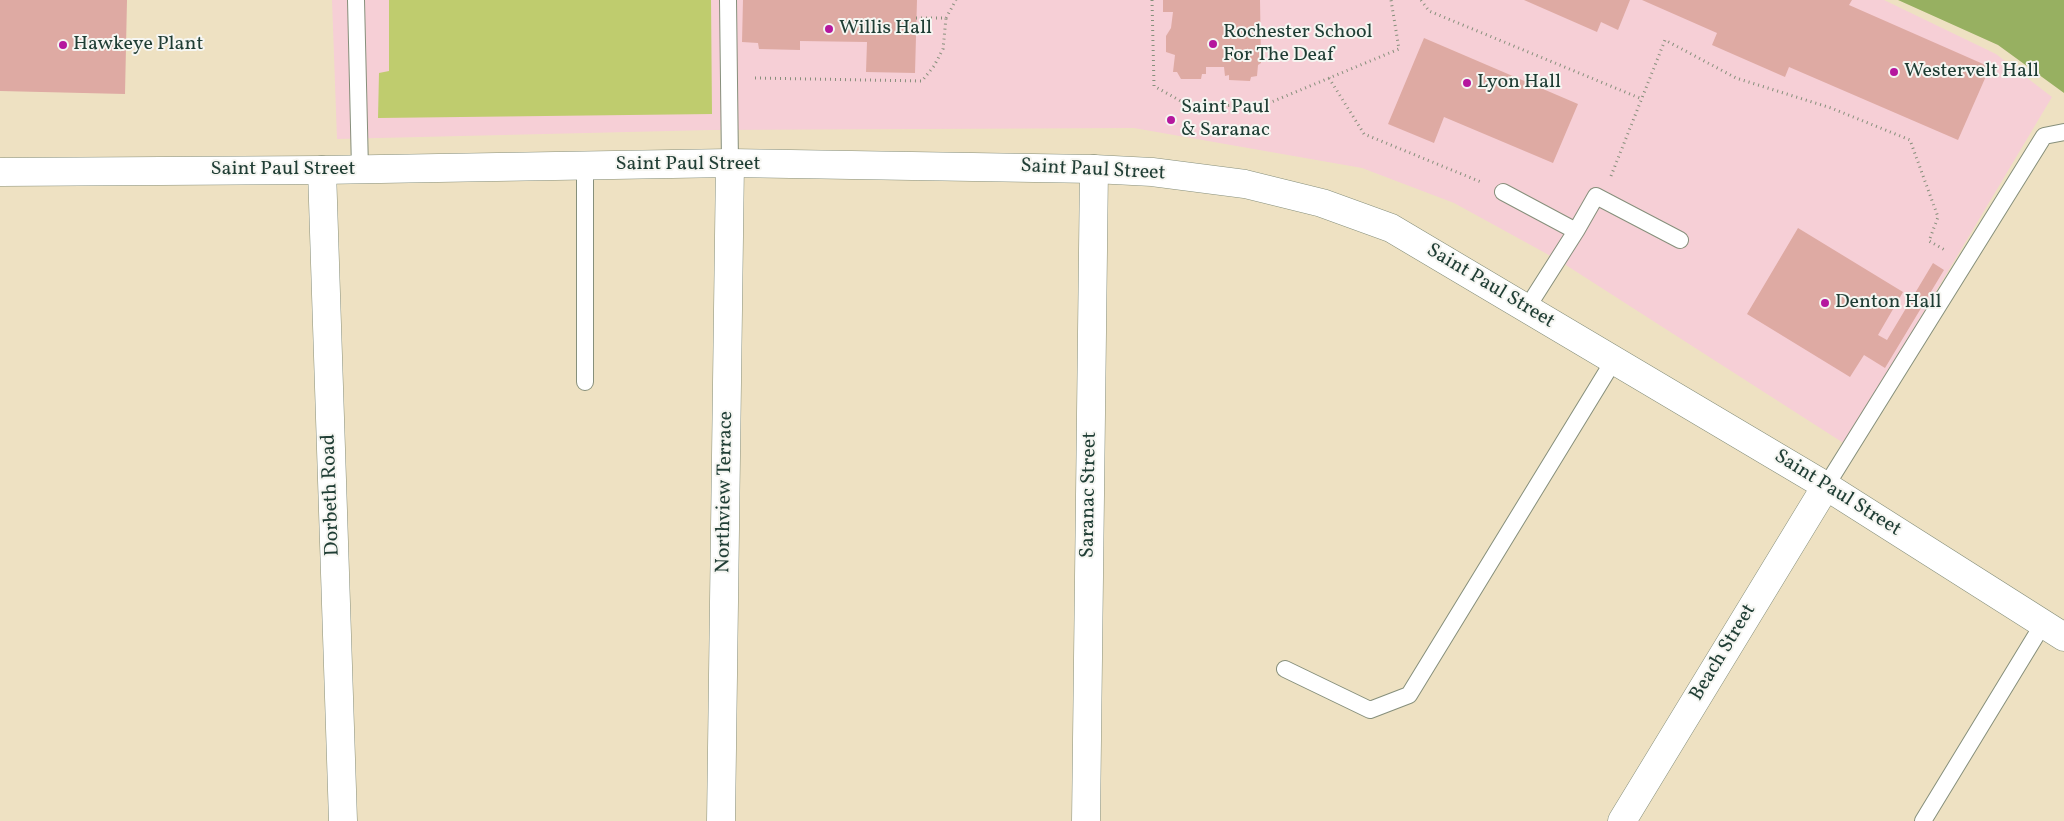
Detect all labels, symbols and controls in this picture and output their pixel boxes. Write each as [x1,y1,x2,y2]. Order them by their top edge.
place label: Willis Hall [839,17,932,41]
place label: Rochester School For The Deaf [1223,21,1372,68]
marker: Willis Hall [823,23,835,35]
place label: Hawkeye Plant [73,33,203,57]
marker: Rochester School For The Deaf [1207,38,1219,50]
marker: Hawkeye Plant [57,39,69,51]
place label: Westervelt Hall [1904,60,2039,84]
marker: Westervelt Hall [1888,66,1900,78]
place label: Lyon Hall [1477,71,1561,95]
marker: Lyon Hall [1461,77,1473,89]
place label: Saint Paul & Saranac [1181,96,1270,143]
marker: Saint Paul & Saranac [1165,114,1177,126]
street label: Saint Paul Street [615,153,761,177]
street label: Saint Paul Street [1020,155,1166,187]
street label: Saint Paul Street [210,158,356,182]
street label: Saint Paul Street [1422,239,1558,335]
place label: Denton Hall [1835,291,1941,315]
marker: Denton Hall [1819,297,1831,309]
street label: Northview Terrace [713,411,739,573]
street label: Saranac Street [1077,432,1103,558]
street label: Dorbeth Road [318,434,346,556]
street label: Saint Paul Street [1769,445,1905,543]
street label: Beach Street [1686,600,1762,706]

